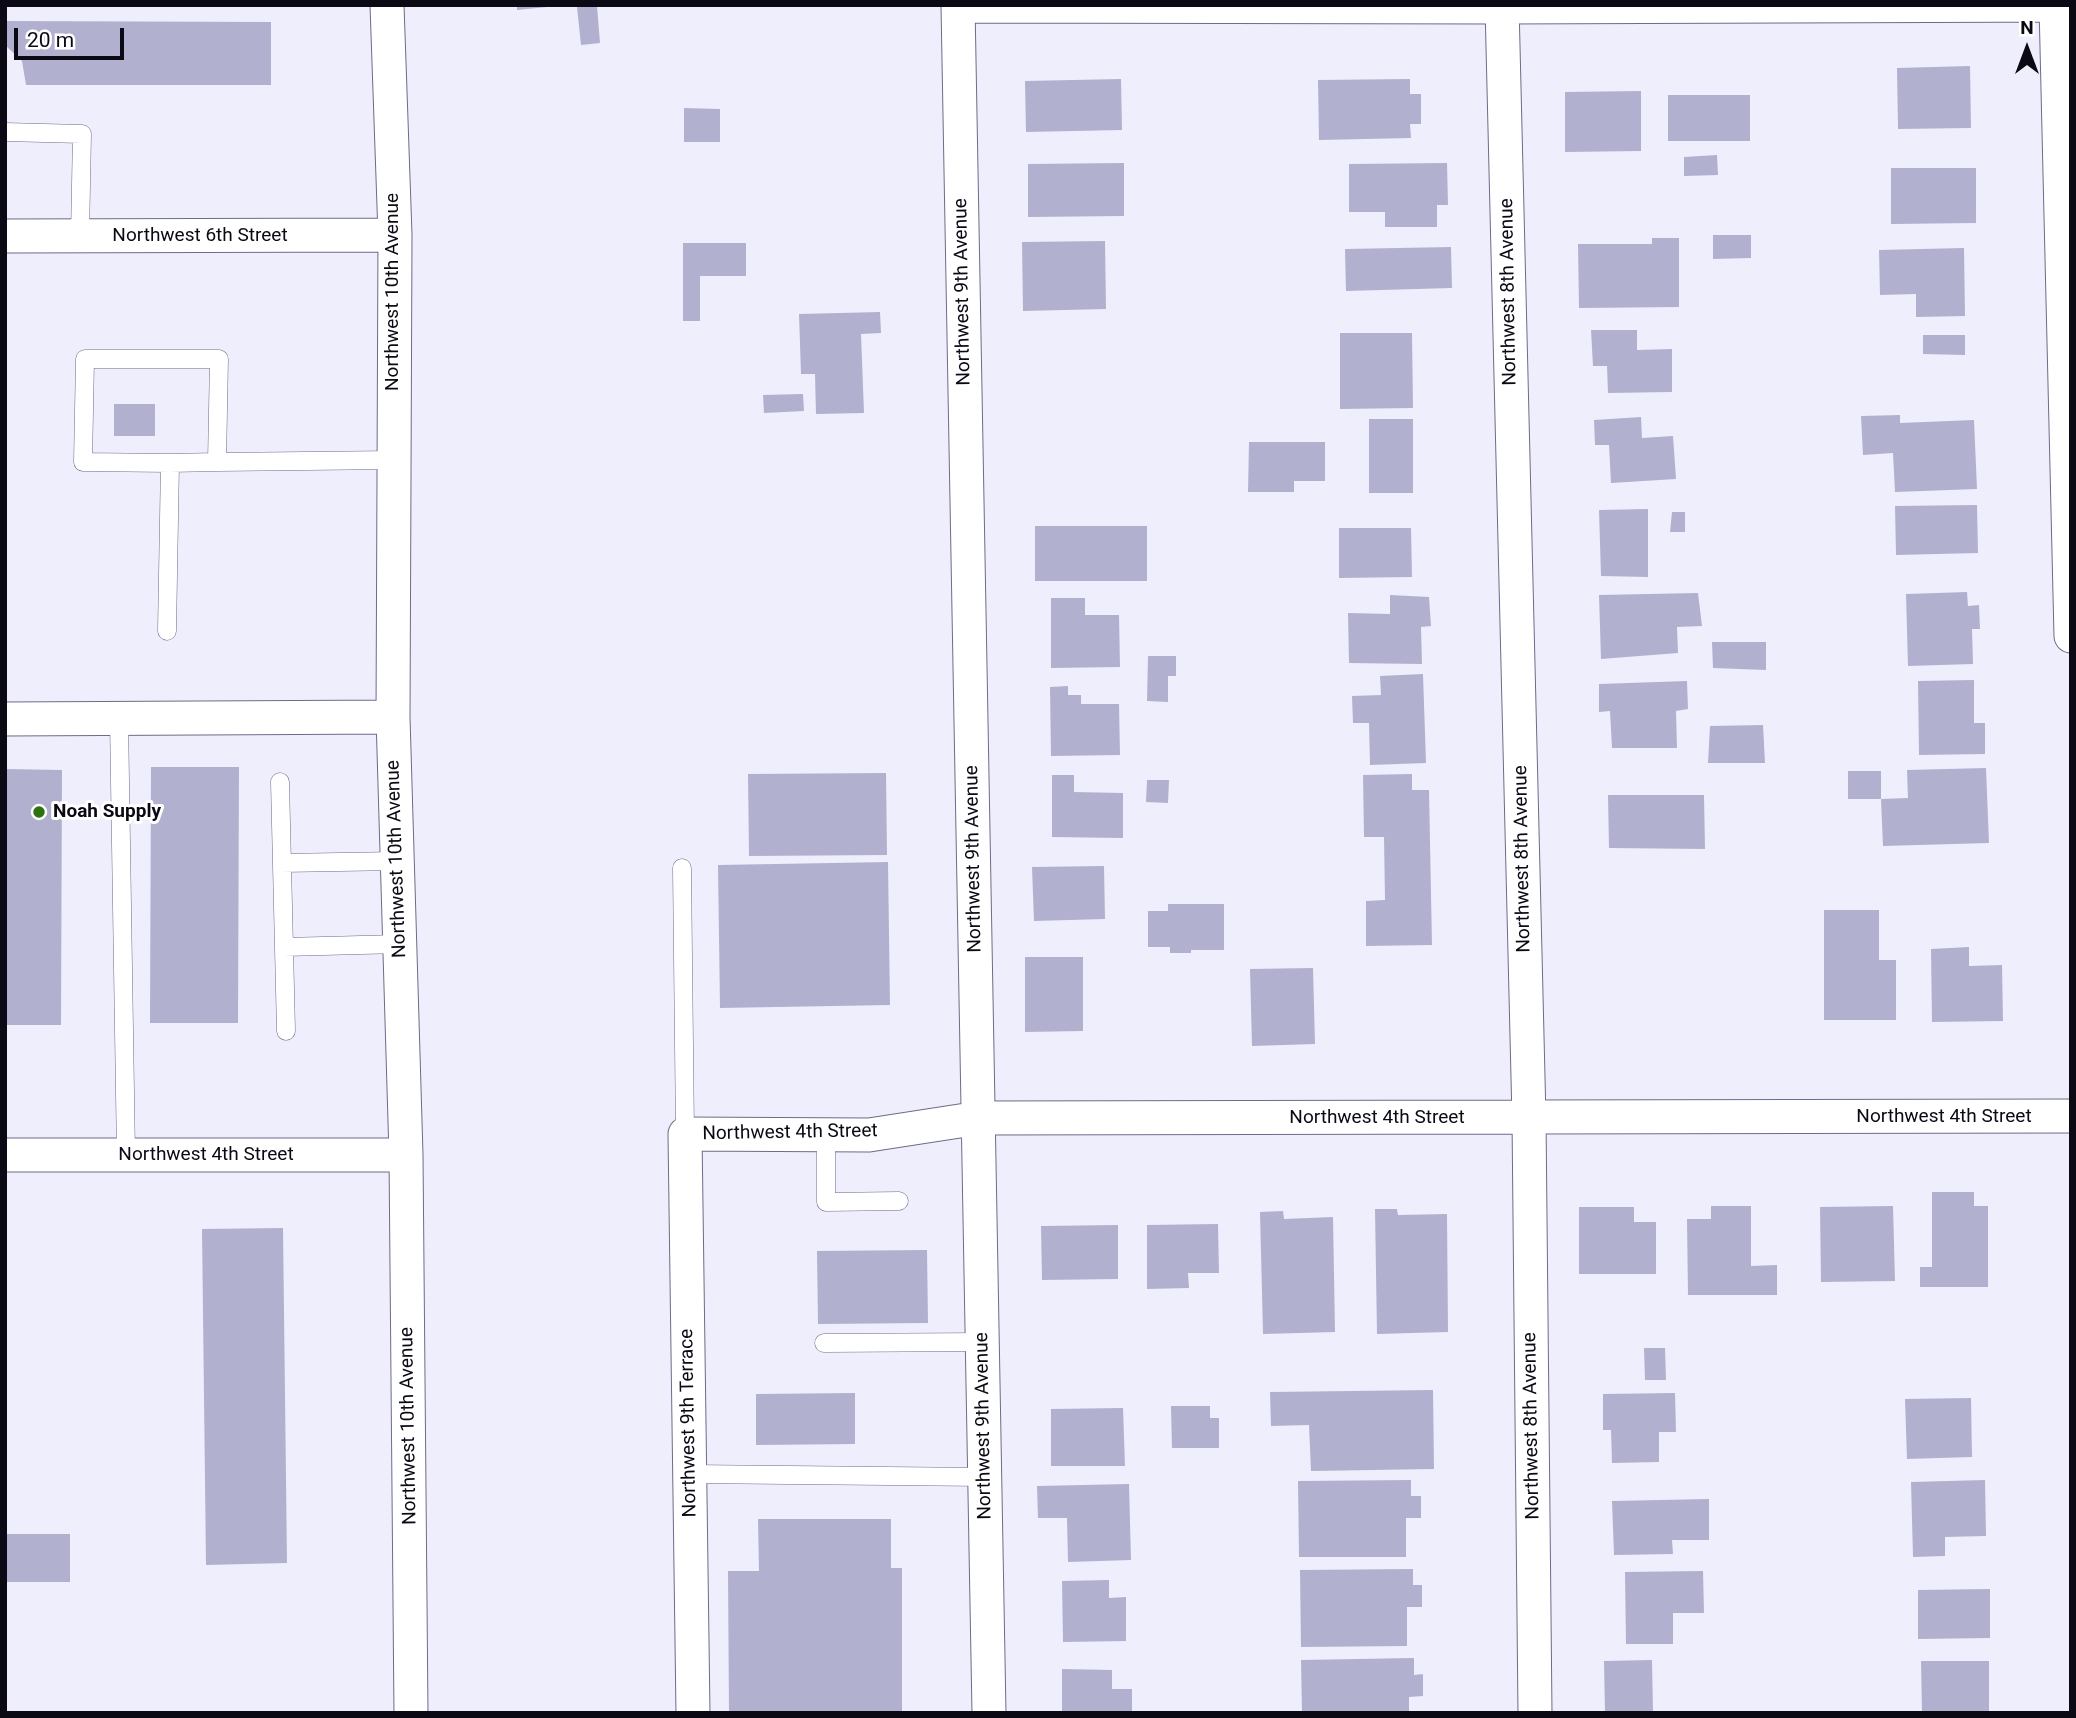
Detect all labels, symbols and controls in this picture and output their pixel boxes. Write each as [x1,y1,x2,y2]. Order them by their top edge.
scale bar [18,14,128,58]
north arrow [1992,14,2062,84]
text: N [2020,16,2034,39]
text: 20 m [27,28,74,52]
street label: Northwest 10th Avenue [382,193,404,391]
street label: Northwest 9th Avenue [950,198,976,386]
street label: Northwest 8th Avenue [1496,198,1522,386]
street label: Northwest 6th Street [112,225,288,247]
street label: Northwest 10th Avenue [382,760,412,958]
street label: Northwest 9th Avenue [961,765,987,953]
street label: Northwest 8th Avenue [1510,765,1536,953]
place label: Noah Supply [53,801,161,823]
marker: Noah Supply [31,804,47,820]
street label: Northwest 4th Street [1856,1106,2032,1128]
street label: Northwest 4th Street [1289,1107,1465,1129]
street label: Northwest 4th Street [702,1120,878,1146]
street label: Northwest 4th Street [118,1144,294,1166]
street label: Northwest 10th Avenue [396,1327,422,1525]
street label: Northwest 9th Terrace [676,1329,702,1517]
street label: Northwest 9th Avenue [971,1332,997,1520]
street label: Northwest 8th Avenue [1519,1332,1545,1520]

